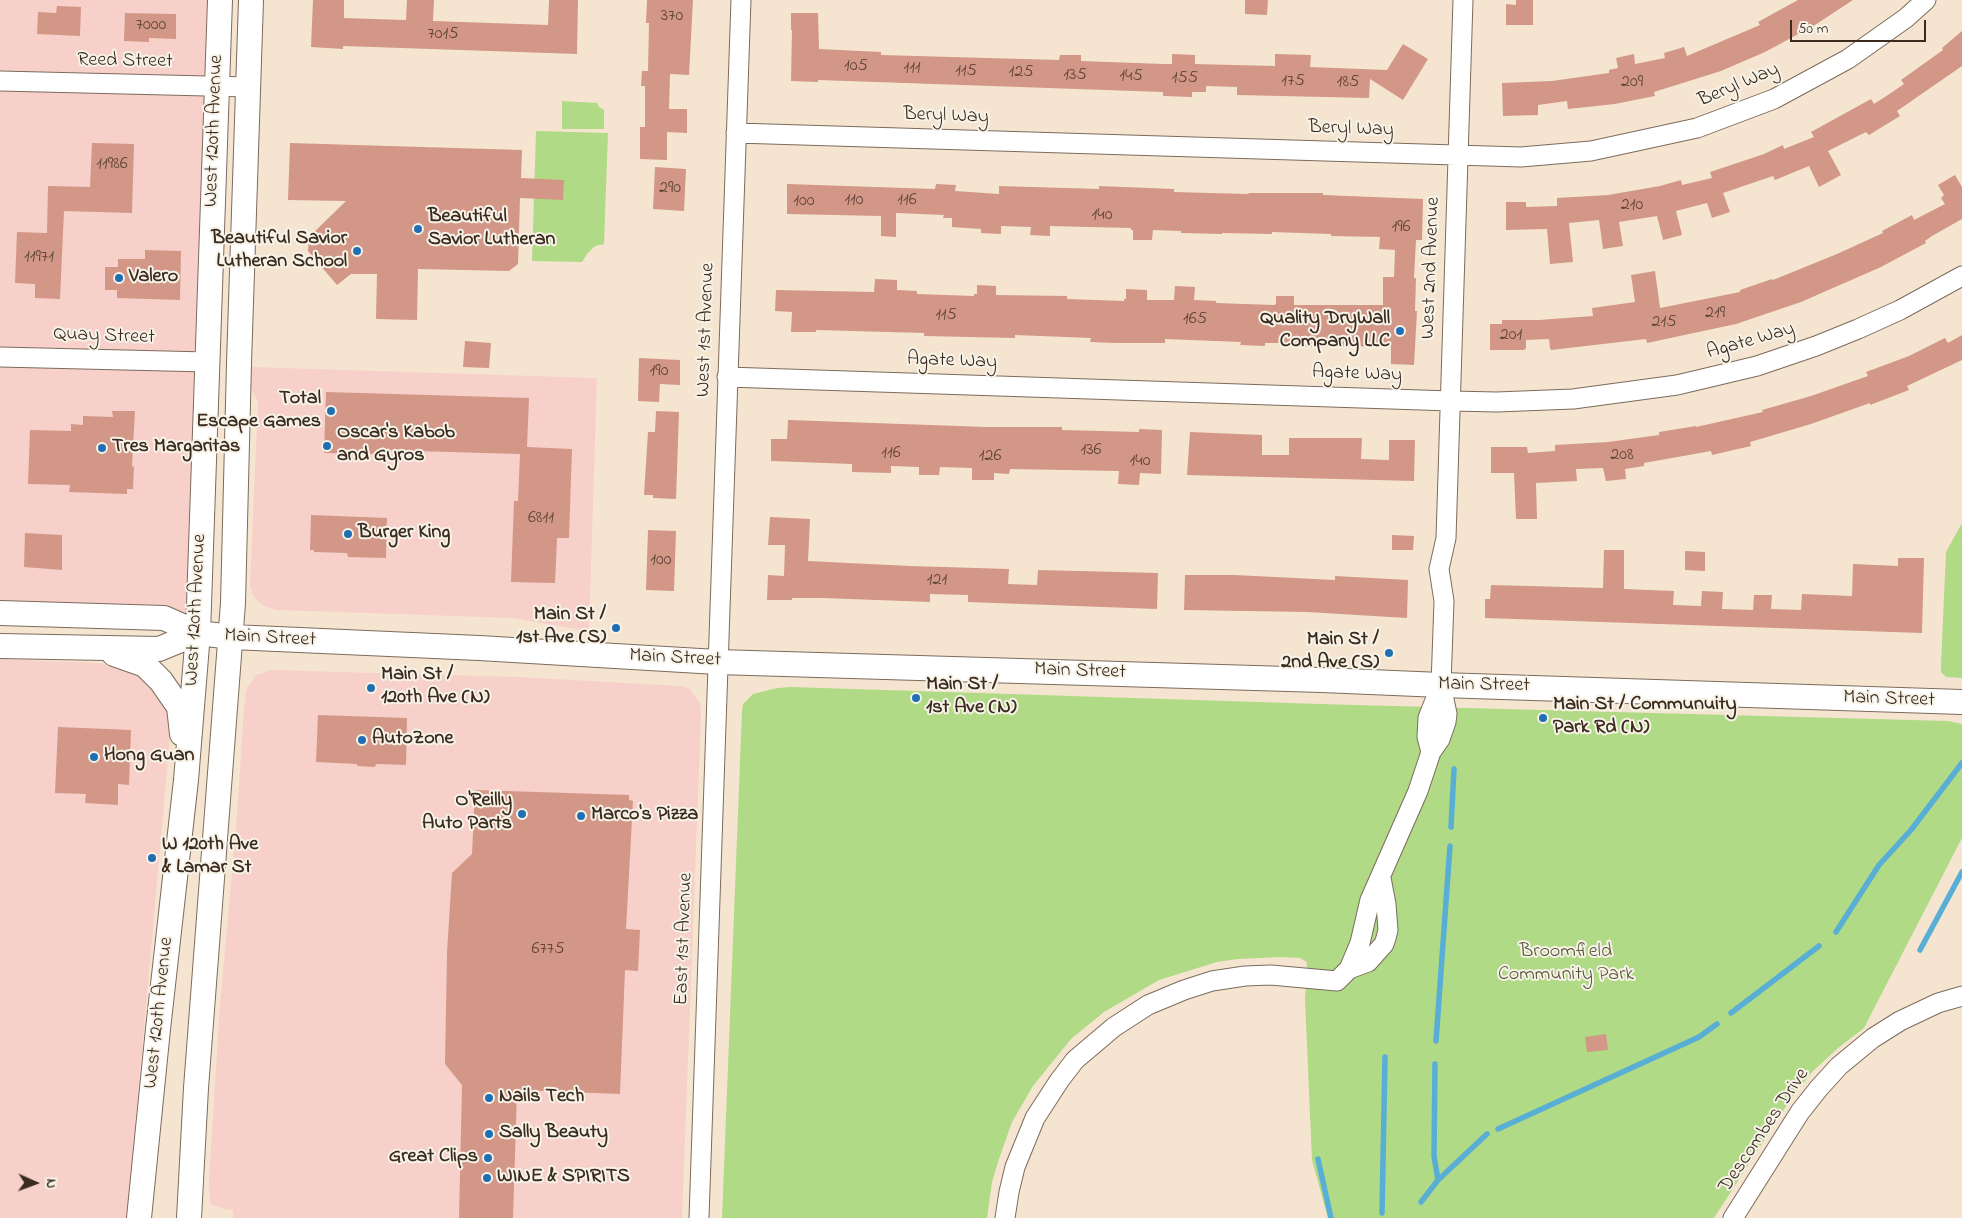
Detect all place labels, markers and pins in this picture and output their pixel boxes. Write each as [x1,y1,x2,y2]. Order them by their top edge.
place label: Beautiful Savior Lutheran [428,206,555,253]
marker: Beautiful Savior Lutheran [412,223,424,235]
place label: Beautiful Savior Lutheran School [212,228,347,275]
marker: Beautiful Savior Lutheran School [351,245,363,257]
place label: Valero [129,266,178,290]
marker: Valero [113,272,125,284]
place label: Quality DryWall Company LLC [1260,308,1390,355]
marker: Quality DryWall Company LLC [1394,325,1406,337]
place label: Total Escape Games [196,388,321,435]
marker: Total Escape Games [325,405,337,417]
place label: Oscar's Kabob and Gyros [337,422,455,469]
place label: Tres Margaritas [112,436,240,460]
marker: Oscar's Kabob and Gyros [321,440,333,452]
marker: Tres Margaritas [96,442,108,454]
place label: Burger King [358,522,450,546]
marker: Burger King [342,528,354,540]
place label: Main St / 1st Ave (S) [516,604,606,651]
marker: Main St / 1st Ave (S) [610,622,622,634]
place label: Main St / 2nd Ave (S) [1281,629,1379,676]
marker: Main St / 2nd Ave (S) [1383,647,1395,659]
place label: Main St / 120th Ave (N) [381,664,490,711]
place label: Main St / 1st Ave (N) [926,674,1017,721]
marker: Main St / 120th Ave (N) [365,682,377,694]
marker: Main St / 1st Ave (N) [910,692,922,704]
place label: Main St / Communuity Park Rd (N) [1553,694,1737,741]
marker: Main St / Communuity Park Rd (N) [1537,712,1549,724]
place label: AutoZone [372,728,453,752]
marker: AutoZone [356,734,368,746]
place label: Hong Guan [104,745,194,769]
marker: Hong Guan [88,751,100,763]
place label: O'Reilly Auto Parts [422,790,512,837]
place label: Marco's Pizza [591,804,698,828]
marker: O'Reilly Auto Parts [516,808,528,820]
marker: Marco's Pizza [575,810,587,822]
place label: W 120th Ave & Lamar St [162,834,258,881]
marker: W 120th Ave & Lamar St [146,852,158,864]
place label: Nails Tech [499,1086,584,1110]
marker: Nails Tech [483,1092,495,1104]
place label: Sally Beauty [499,1122,608,1146]
marker: Sally Beauty [483,1128,495,1140]
place label: Great Clips [389,1146,478,1170]
marker: Great Clips [482,1152,494,1164]
place label: WINE & SPIRITS [497,1166,630,1190]
marker: WINE & SPIRITS [481,1172,493,1184]

